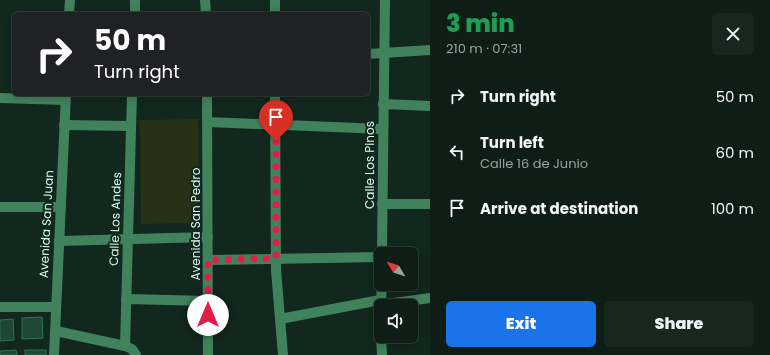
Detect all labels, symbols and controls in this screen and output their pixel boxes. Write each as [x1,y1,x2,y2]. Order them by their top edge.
text: 3 min [446,7,515,40]
button: close [712,13,754,55]
text: 50 m [94,21,166,60]
icon: right [28,28,80,80]
text: 210 m · 07:31 [446,39,522,58]
text: Turn right [94,59,180,84]
icon: right [446,85,468,107]
text: Turn right [480,86,556,107]
text: 50 m [716,86,754,107]
pin [259,100,293,141]
icon: arrive [265,106,287,128]
street label: Calle Los Pinos [361,121,378,209]
text: Turn left [480,132,544,153]
icon: left [446,141,468,163]
text: 60 m [716,142,754,163]
text: Calle 16 de Junio [480,154,588,173]
street label: Avenida San Pedro [187,167,204,281]
street label: Avenida San Juan [35,170,57,278]
street label: Calle Los Andes [105,172,125,266]
icon: arrive [446,197,468,219]
text: Arrive at destination [480,198,638,219]
text: 100 m [711,198,754,219]
north arrow [374,247,418,291]
map controls [374,247,418,343]
position arrow [187,294,229,336]
button: sound [374,299,418,343]
button: Exit [446,301,596,347]
button: Share [604,301,754,347]

